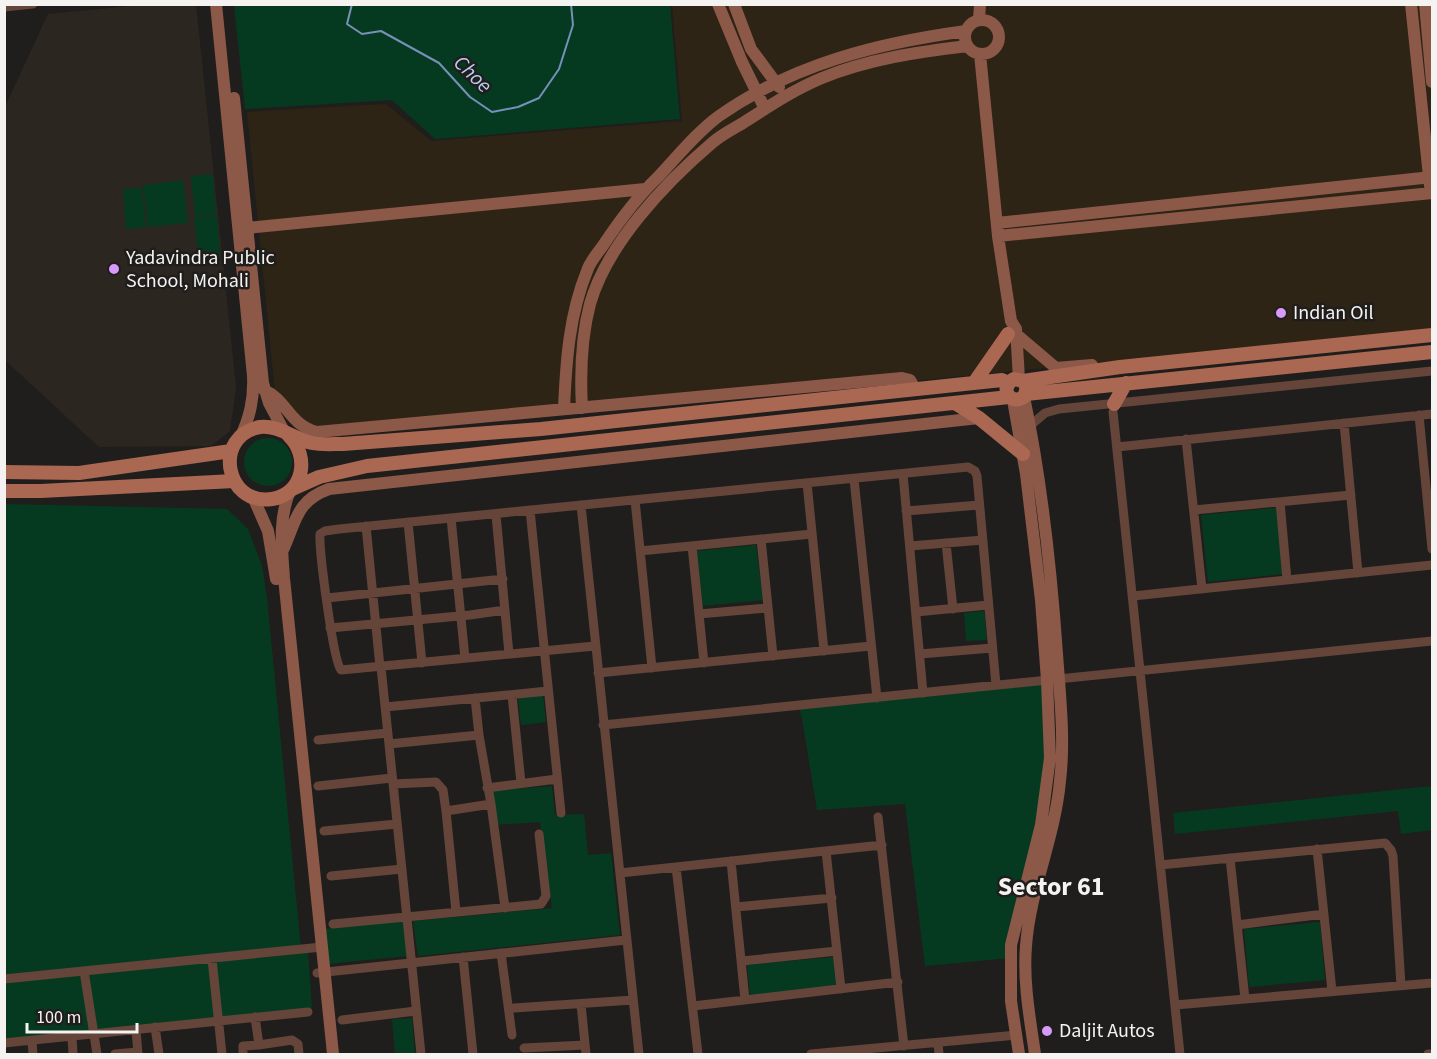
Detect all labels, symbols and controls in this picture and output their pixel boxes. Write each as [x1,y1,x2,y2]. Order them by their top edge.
water label: Choe [447,48,499,100]
place label: Yadavindra Public School, Mohali [125,244,275,295]
marker: Yadavindra Public School, Mohali [107,262,121,276]
place label: Indian Oil [1293,299,1374,327]
marker: Indian Oil [1274,306,1288,320]
district label: Sector 61 [998,868,1104,905]
scale bar [27,996,136,1034]
text: 100 m [36,1005,81,1030]
place label: Daljit Autos [1059,1017,1155,1045]
marker: Daljit Autos [1040,1024,1054,1038]

